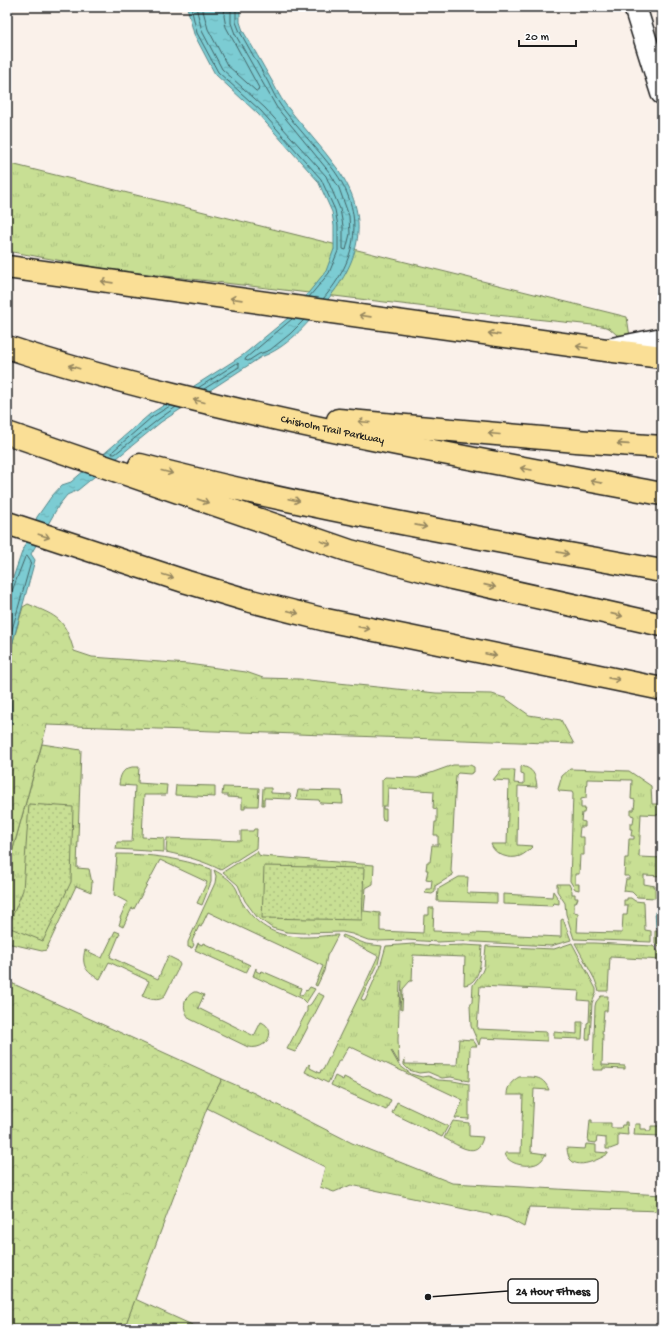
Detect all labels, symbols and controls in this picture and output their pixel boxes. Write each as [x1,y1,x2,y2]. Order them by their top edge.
scale bar [519,22,576,48]
text: 20 m [525,31,550,45]
one-way arrow [101,278,114,286]
one-way arrow [230,295,243,303]
one-way arrow [359,313,372,320]
one-way arrow [488,330,501,338]
one-way arrow [576,343,589,351]
one-way arrow [67,363,80,370]
one-way arrow [193,396,206,404]
street label: Chisholm Trail Parkway [279,414,386,447]
one-way arrow [358,418,371,426]
one-way arrow [488,430,501,437]
one-way arrow [617,441,630,448]
one-way arrow [520,465,533,473]
one-way arrow [160,469,173,476]
one-way arrow [590,477,603,485]
one-way arrow [196,497,208,505]
one-way arrow [287,497,300,505]
one-way arrow [414,523,427,531]
one-way arrow [38,532,50,540]
one-way arrow [319,539,331,547]
one-way arrow [556,549,569,557]
one-way arrow [161,573,174,580]
one-way arrow [483,583,496,591]
one-way arrow [286,609,299,616]
one-way arrow [610,612,623,619]
one-way arrow [357,625,370,633]
one-way arrow [484,651,497,659]
one-way arrow [607,676,620,684]
callout: 24 Hour Fitness [508,1279,598,1303]
text: 24 Hour Fitness [516,1286,591,1300]

